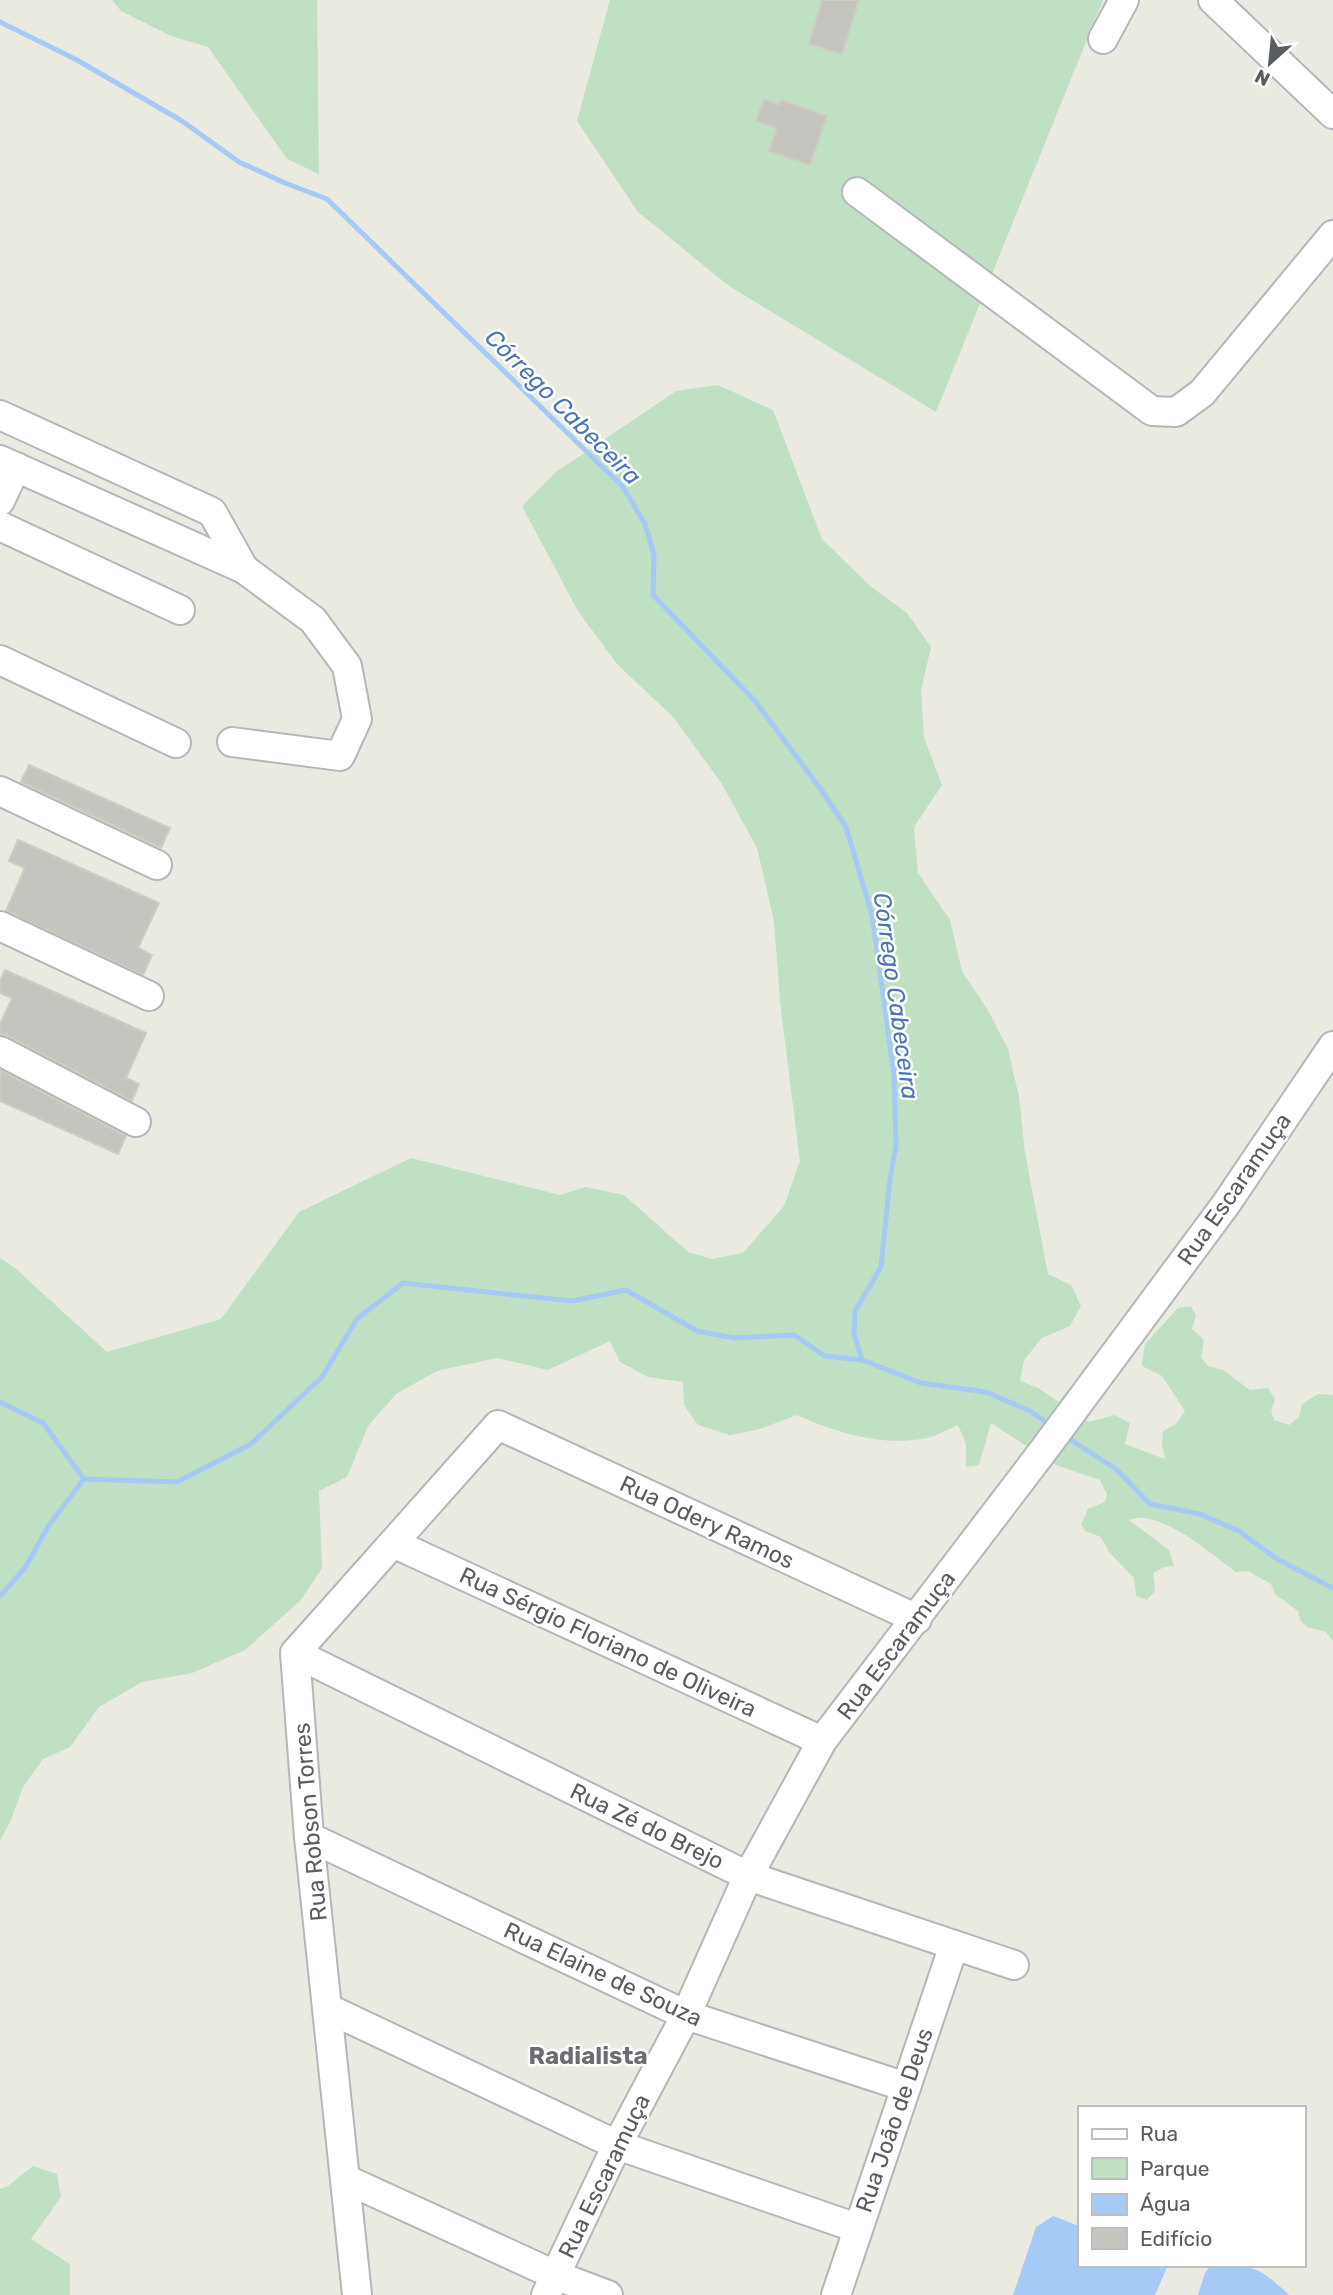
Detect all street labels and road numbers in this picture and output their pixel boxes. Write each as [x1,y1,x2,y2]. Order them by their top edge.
street label: Rua Escaramuça [1171,1108,1297,1270]
street label: Rua Odery Ramos [615,1469,799,1575]
street label: Rua Sérgio Floriano de Oliveira [455,1561,761,1723]
street label: Rua Escaramuça [831,1565,961,1725]
street label: Rua Robson Torres [287,1722,333,1922]
street label: Rua Zé do Brejo [566,1777,728,1875]
street label: Rua Elaine de Souza [499,1916,707,2032]
street label: Rua João de Deus [849,2024,939,2216]
street label: Rua Escaramuça [552,2089,656,2263]

